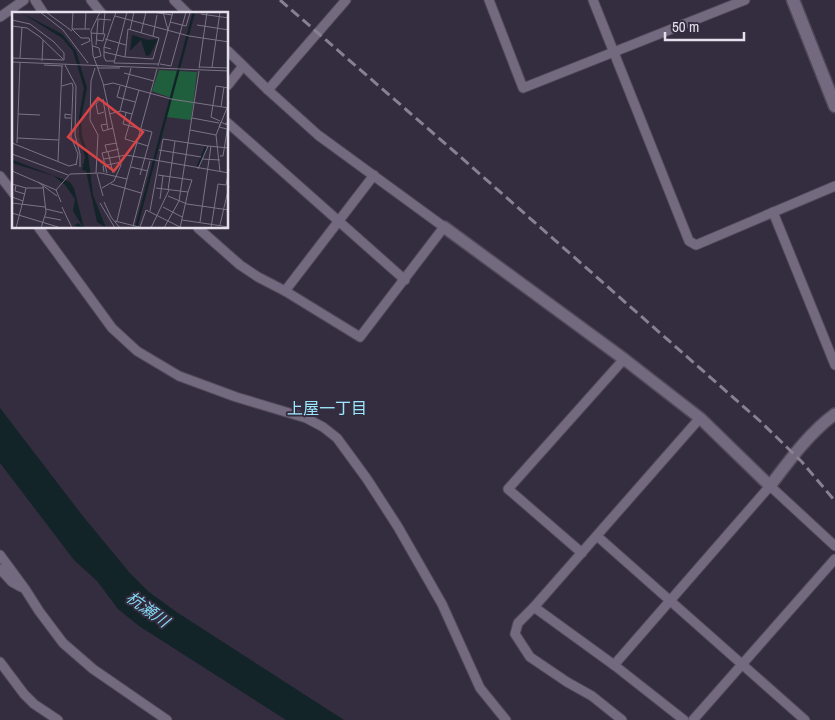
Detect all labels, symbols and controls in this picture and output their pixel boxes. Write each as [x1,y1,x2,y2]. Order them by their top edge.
scale bar [665,10,744,42]
inset map [12,12,229,229]
text: 50 m [672,16,699,37]
district label: 上屋一丁目 [287,397,367,419]
water label: 杭瀬川 [122,586,175,633]

